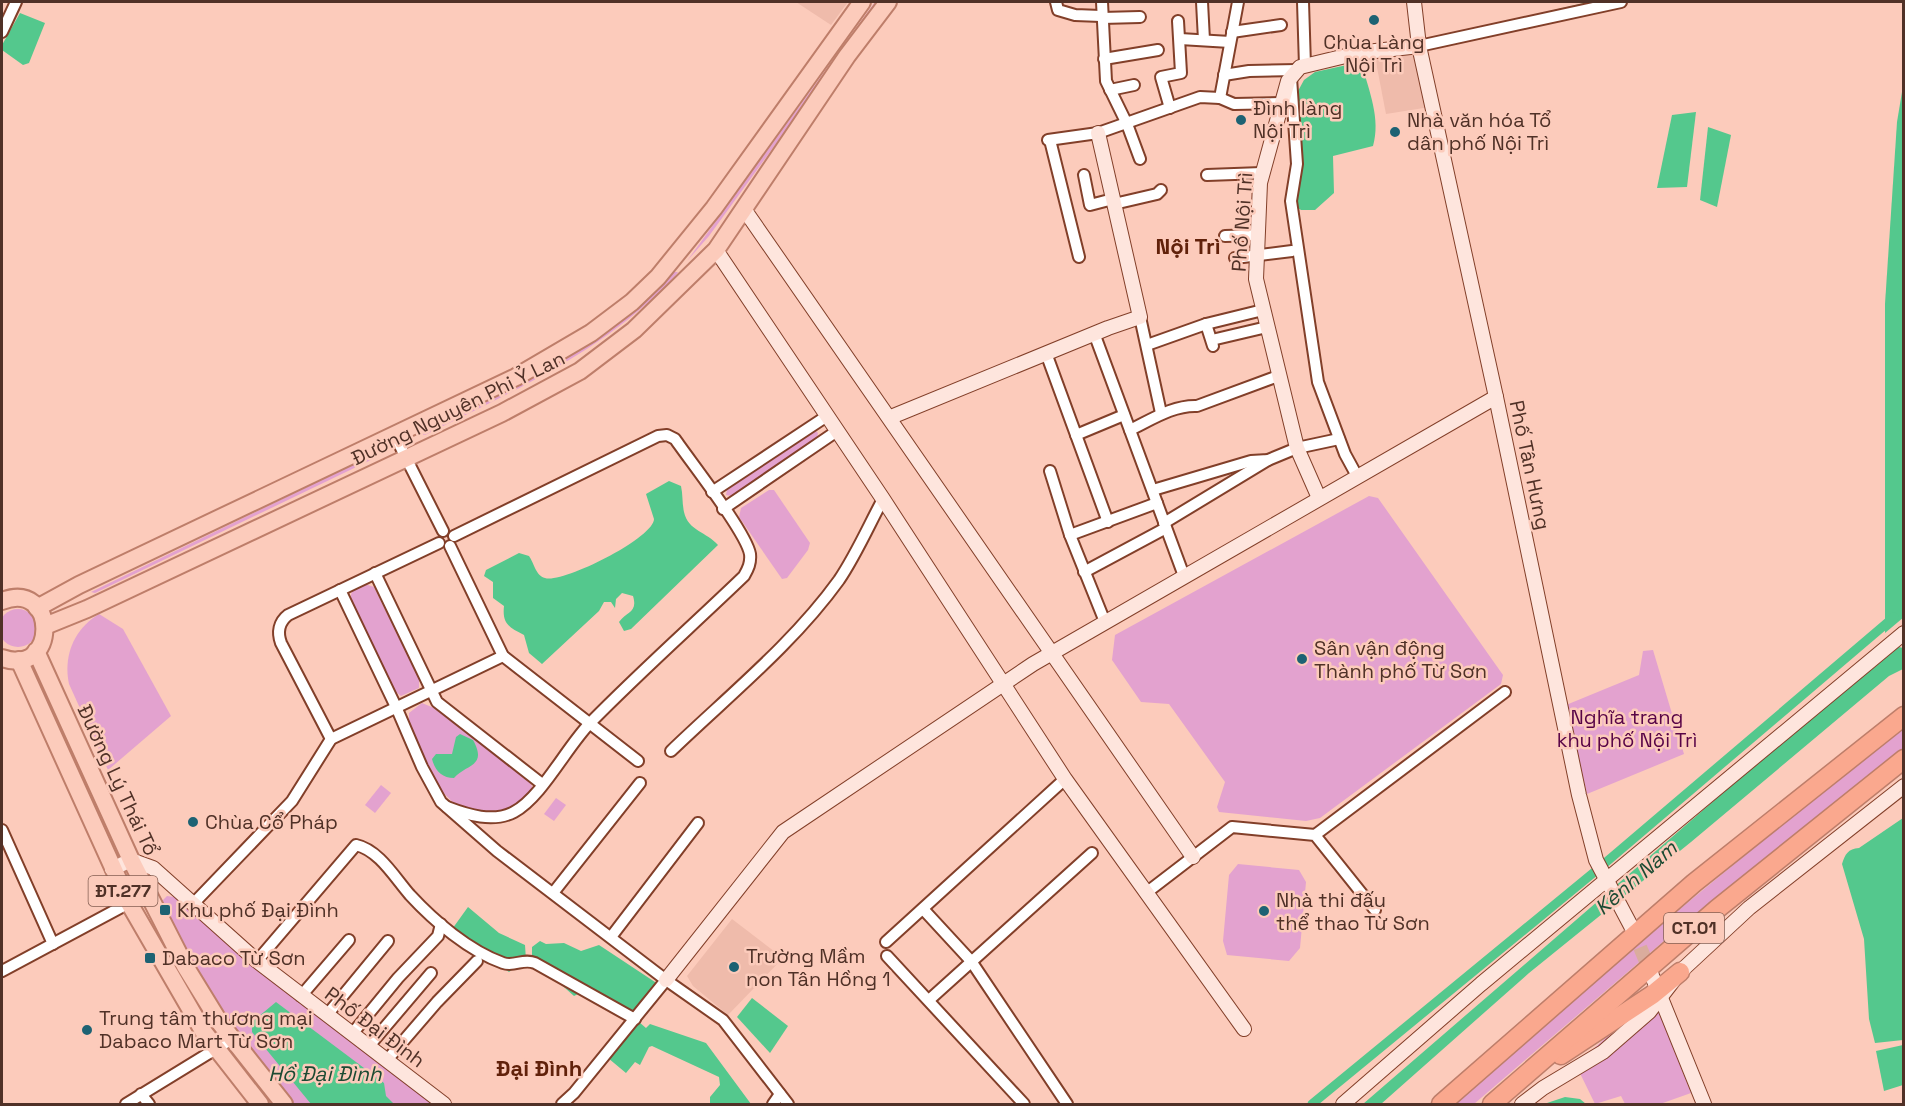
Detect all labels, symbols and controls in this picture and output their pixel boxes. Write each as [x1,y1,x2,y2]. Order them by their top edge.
marker: Chùa Làng Nội Trì [1367,13,1381,27]
place label: Chùa Làng Nội Trì [1323,29,1425,78]
place label: Đình làng Nội Trì [1253,95,1342,144]
place label: Nhà văn hóa Tổ dân phố Nội Trì [1407,107,1551,156]
marker: Đình làng Nội Trì [1234,113,1248,127]
marker: Nhà văn hóa Tổ dân phố Nội Trì [1388,125,1402,139]
street label: Phố Nội Trì [1226,171,1258,273]
district label: Nội Trì [1156,232,1221,260]
street label: Đường Nguyên Phi Ỷ Lan [347,345,569,471]
street label: Phố Tân Hưng [1504,398,1556,532]
place label: Sân vận động Thành phố Từ Sơn [1314,635,1487,684]
marker: Sân vận động Thành phố Từ Sơn [1295,652,1309,666]
street label: Đường Lý Thái Tổ [72,700,164,860]
park label: Nghĩa trang khu phố Nội Trì [1557,704,1697,753]
place label: Chùa Cổ Pháp [205,809,338,835]
marker: Chùa Cổ Pháp [186,815,200,829]
water label: Kênh Nam [1589,834,1683,921]
road number: ĐT.277 [88,876,158,906]
place label: Nhà thi đấu thể thao Từ Sơn [1276,887,1430,936]
place label: Khu phố Đại Đình [177,897,339,923]
marker: Khu phố Đại Đình [158,903,172,917]
marker: Nhà thi đấu thể thao Từ Sơn [1257,904,1271,918]
road number: CT.01 [1664,913,1724,943]
place label: Trường Mầm non Tân Hồng 1 [746,943,891,992]
place label: Dabaco Từ Sơn [162,945,306,971]
marker: Dabaco Từ Sơn [143,951,157,965]
marker: Trường Mầm non Tân Hồng 1 [727,960,741,974]
street label: Phố Đại Đình [320,981,430,1073]
place label: Trung tâm thương mại Dabaco Mart Từ Sơn [99,1005,313,1054]
marker: Trung tâm thương mại Dabaco Mart Từ Sơn [80,1023,94,1037]
district label: Đại Đình [496,1054,582,1082]
water label: Hồ Đại Đình [268,1060,383,1087]

